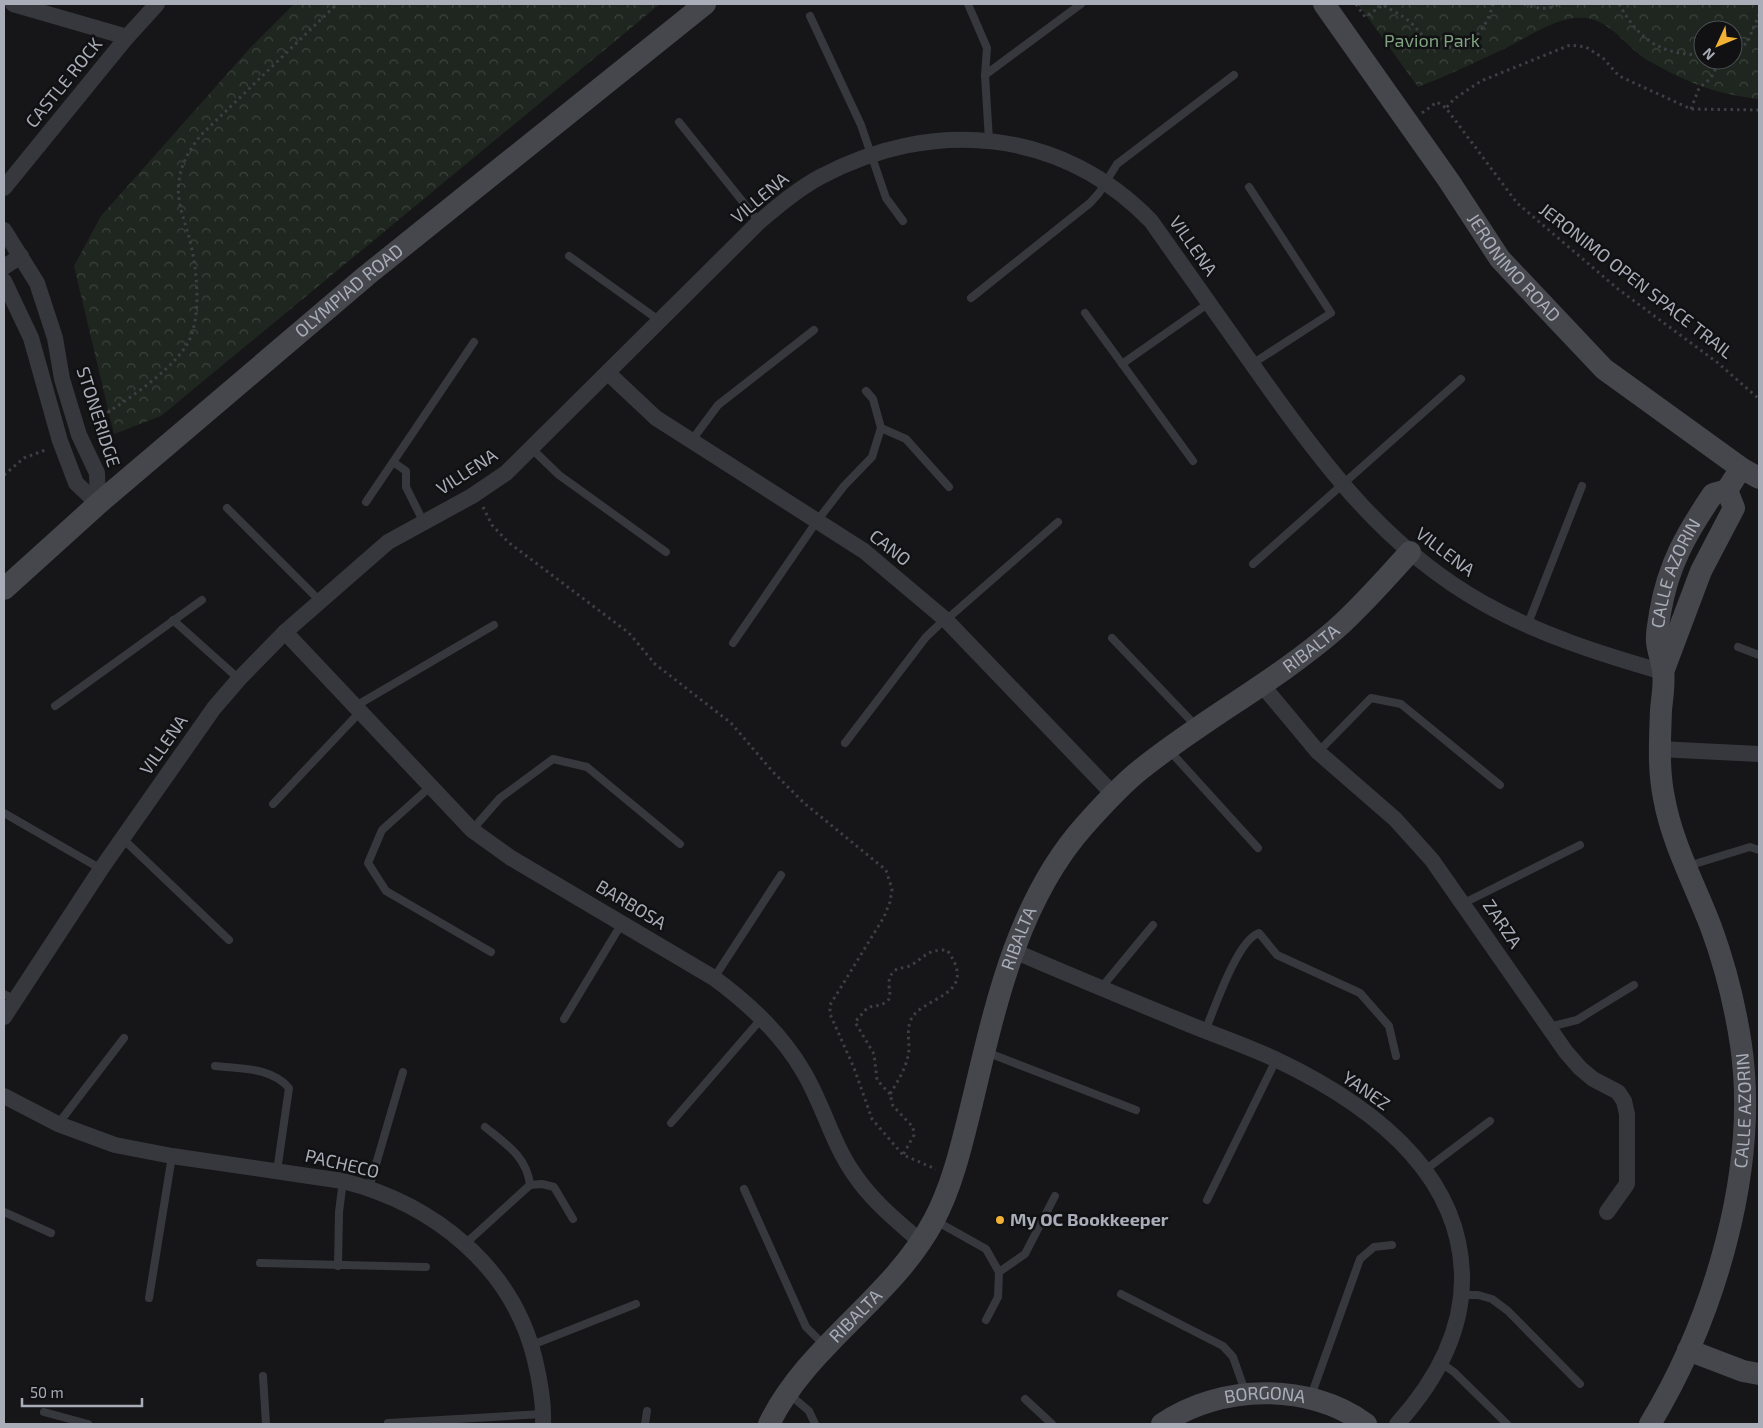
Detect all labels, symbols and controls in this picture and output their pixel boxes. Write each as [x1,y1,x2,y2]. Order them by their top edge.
north arrow [1693,20,1743,70]
park label: Pavion Park [1384,29,1480,51]
street label: CASTLE ROCK [20,33,106,132]
text: N [1699,45,1718,64]
street label: VILLENA [726,166,793,228]
street label: JERONIMO OPEN SPACE TRAIL [1535,198,1738,363]
street label: JERONIMO ROAD [1463,209,1565,326]
street label: VILLENA [1165,211,1223,280]
street label: OLYMPIAD ROAD [290,239,407,342]
street label: STONERIDGE [72,364,126,470]
street label: VILLENA [432,443,502,499]
street label: CALLE AZORIN [1646,514,1705,630]
street label: VILLENA [1412,522,1480,581]
street label: CANO [866,524,916,570]
street label: RIBALTA [1278,618,1344,677]
street label: VILLENA [135,710,192,779]
street label: BARBOSA [592,875,671,934]
street label: ZARZA [1479,895,1527,953]
street label: RIBALTA [996,902,1041,973]
street label: CALLE AZORIN [1729,1052,1755,1169]
street label: YANEZ [1338,1066,1395,1115]
street label: PACHECO [303,1144,381,1182]
place label: My OC Bookkeeper [1010,1208,1169,1230]
marker: My OC Bookkeeper [994,1214,1006,1226]
street label: RIBALTA [824,1284,887,1347]
scale bar [22,1376,142,1408]
street label: BORGONA [1222,1381,1308,1407]
text: 50 m [30,1383,64,1401]

